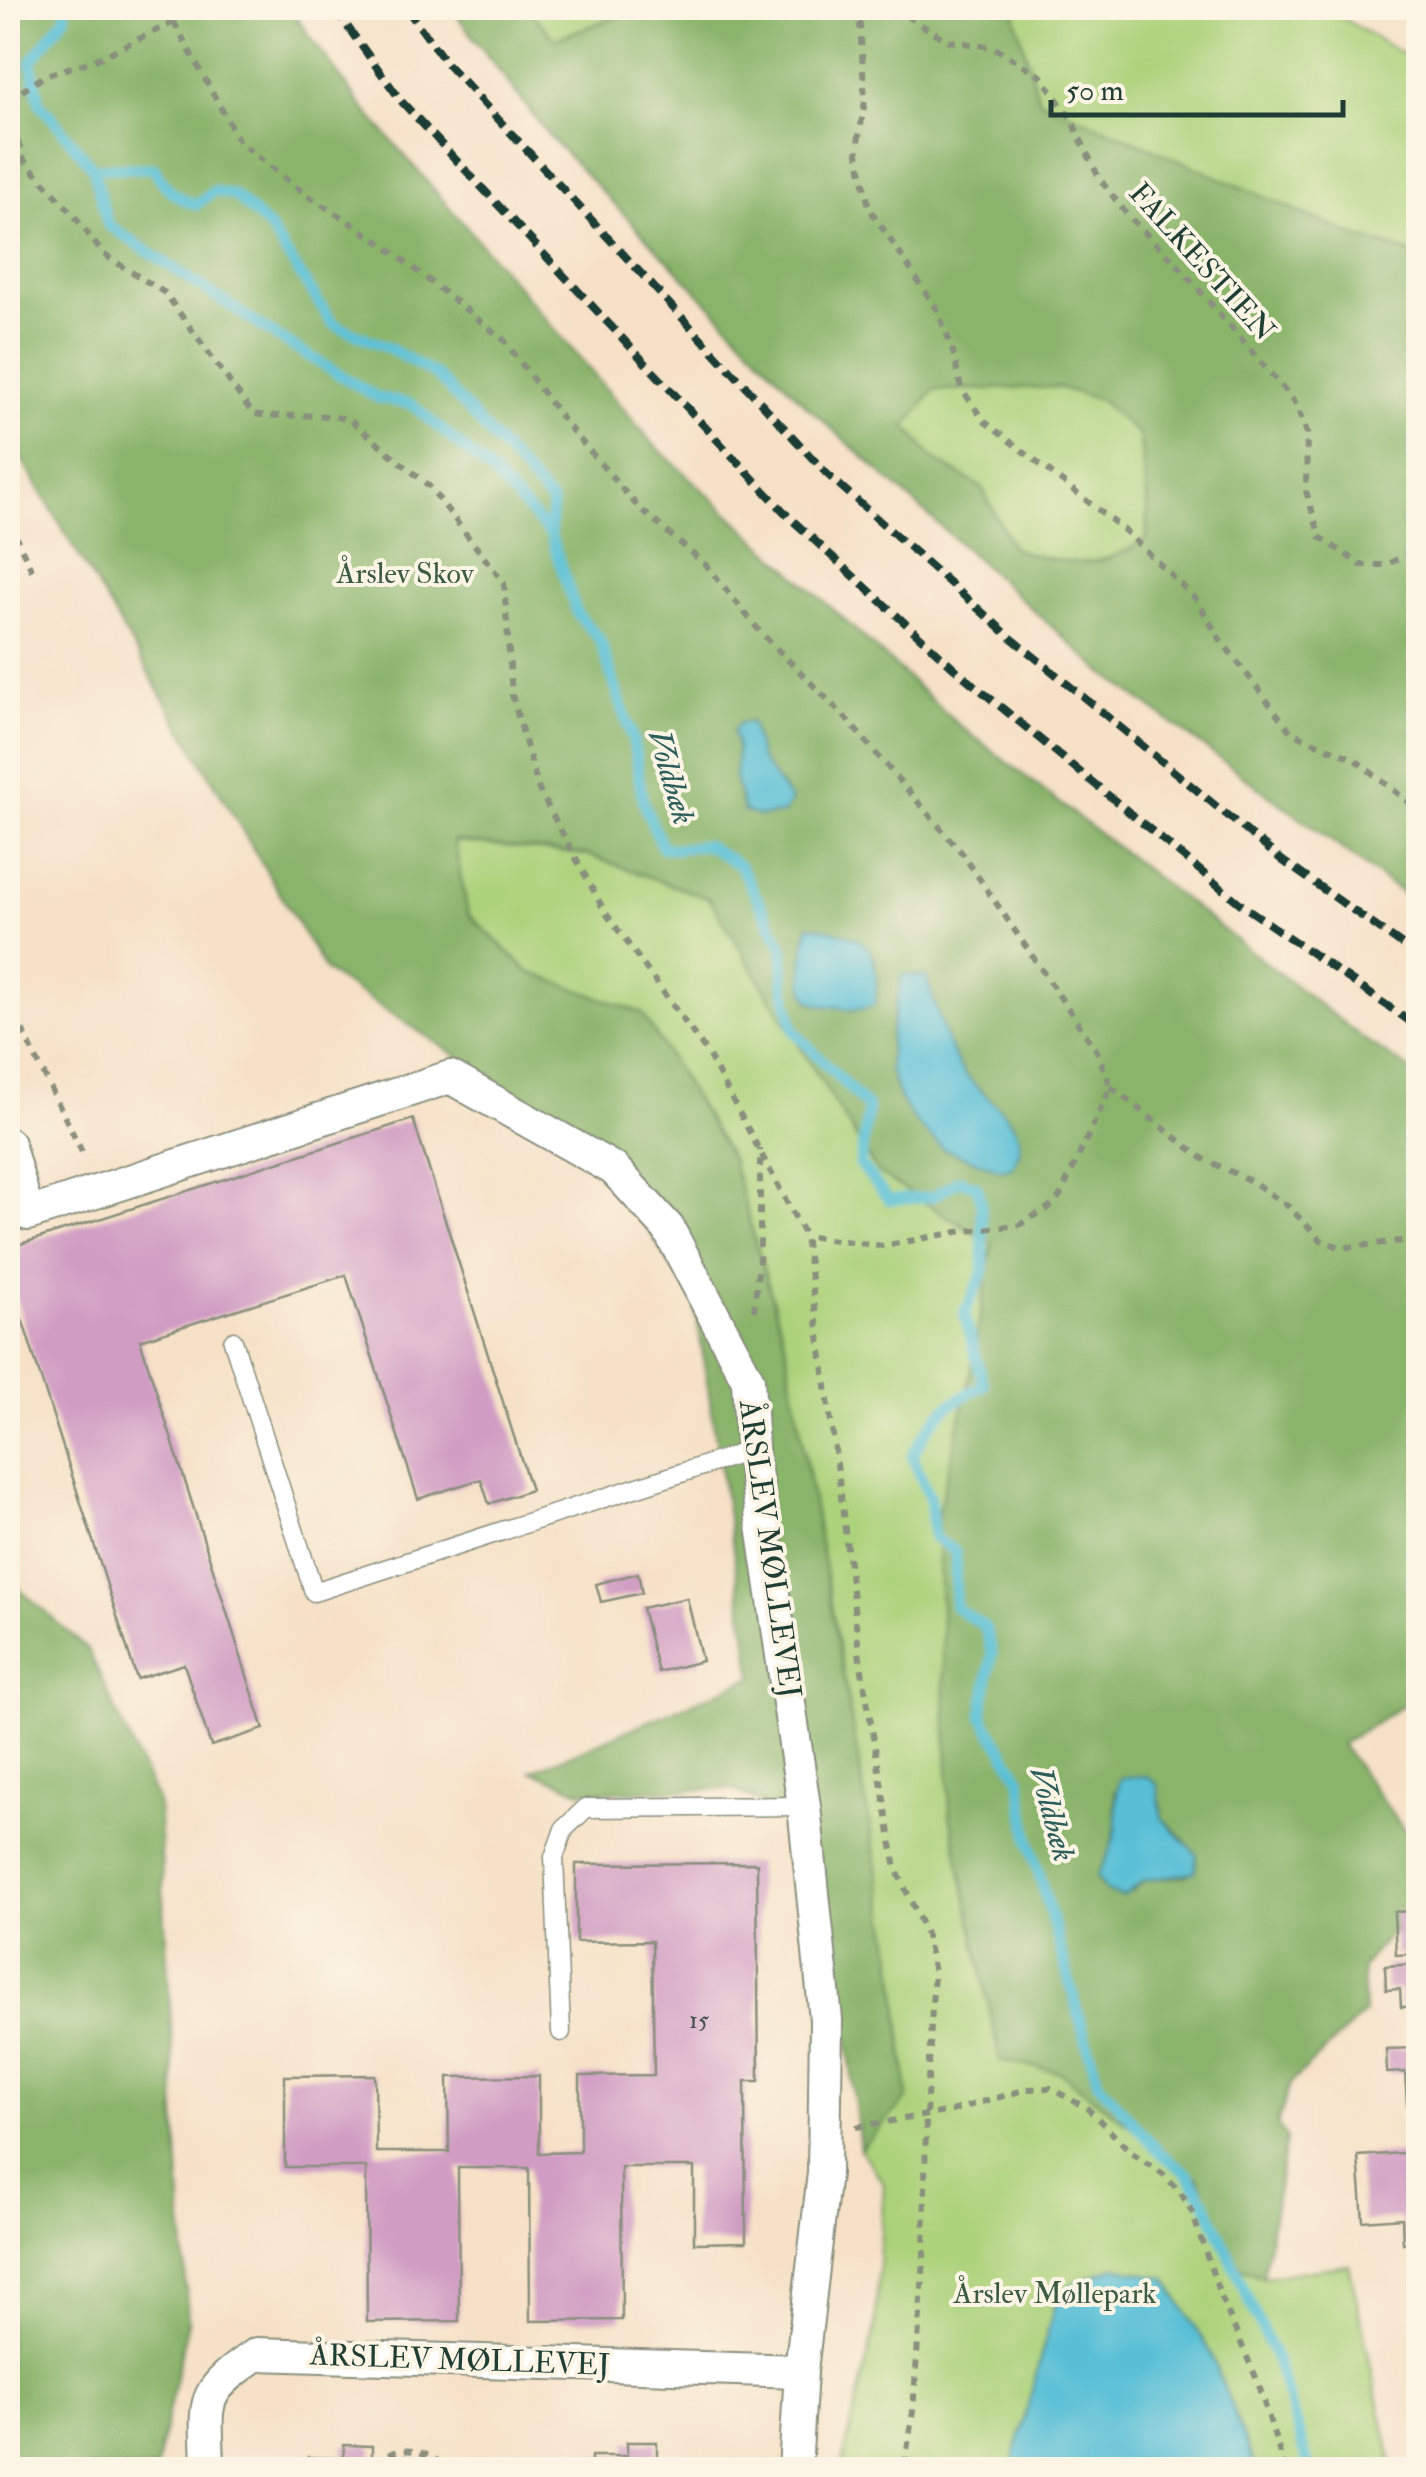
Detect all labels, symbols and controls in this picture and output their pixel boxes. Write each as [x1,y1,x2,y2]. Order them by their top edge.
scale bar [1051,55,1344,117]
text: 50 m [1066,72,1124,109]
street label: FALKESTIEN [1121,175,1283,349]
park label: Årslev Skov [335,555,475,592]
water label: Voldbæk [638,725,704,829]
street label: ÅRSLEV MØLLEVEJ [731,1397,809,1700]
water label: Voldbæk [1020,1762,1084,1866]
house number: 15 [689,2005,709,2036]
park label: Årslev Møllepark [952,2275,1157,2312]
street label: ÅRSLEV MØLLEVEJ [308,2336,611,2384]

